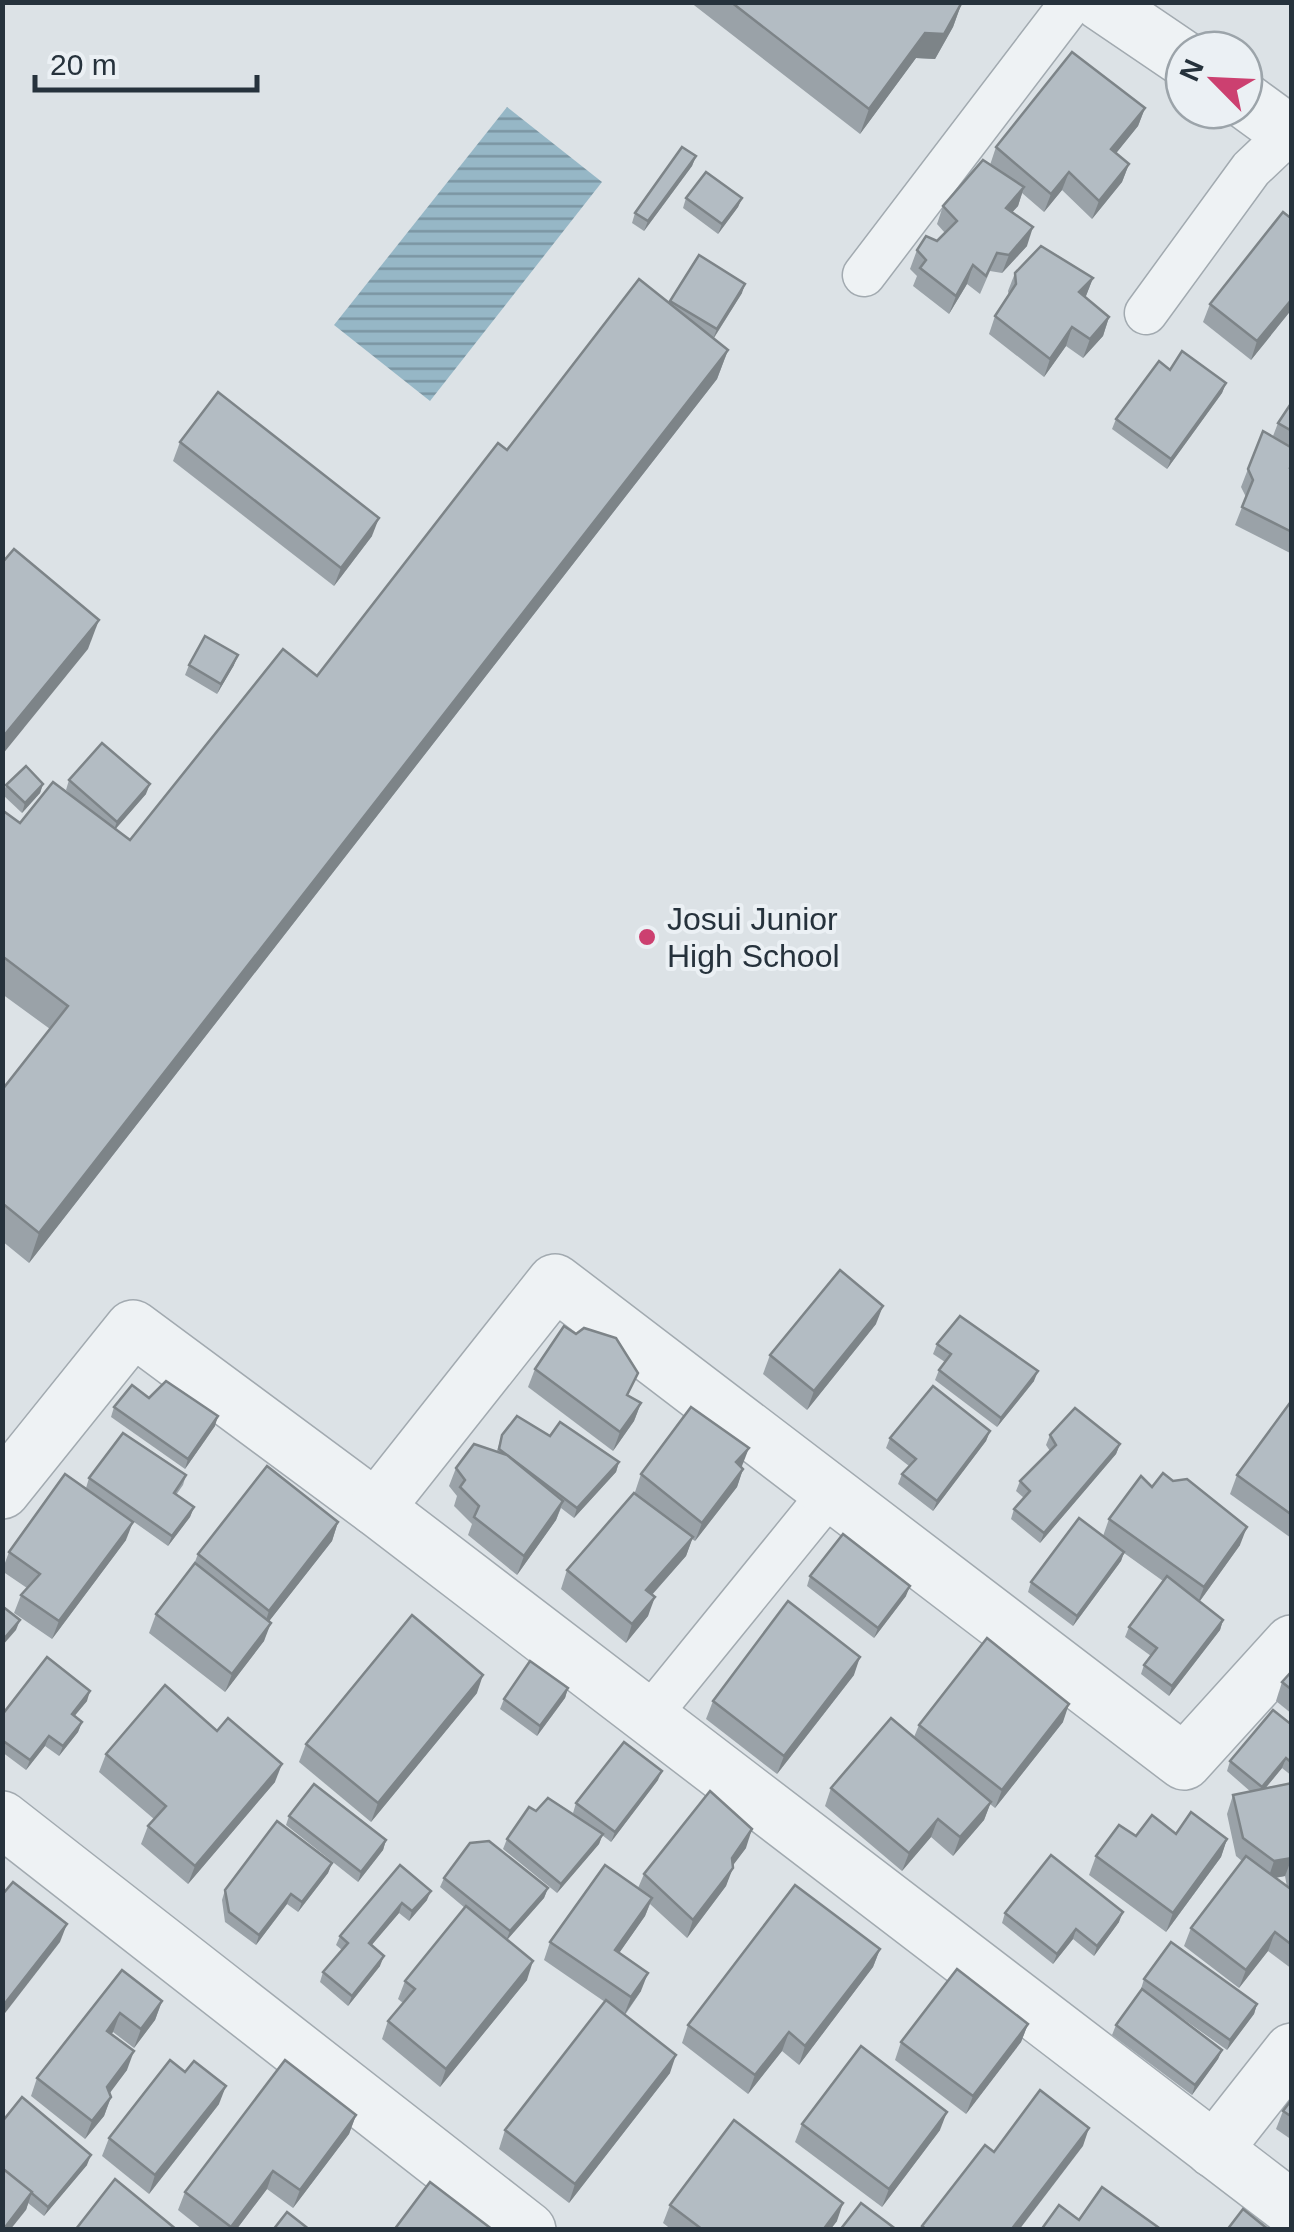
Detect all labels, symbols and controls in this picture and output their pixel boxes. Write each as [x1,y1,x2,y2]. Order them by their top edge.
scale bar [35,30,258,92]
north arrow [1164,30,1264,130]
text: 20 m [50,48,117,81]
text: N [1173,54,1210,86]
place label: Josui Junior High School [667,901,840,974]
marker: Josui Junior High School [636,926,658,948]

